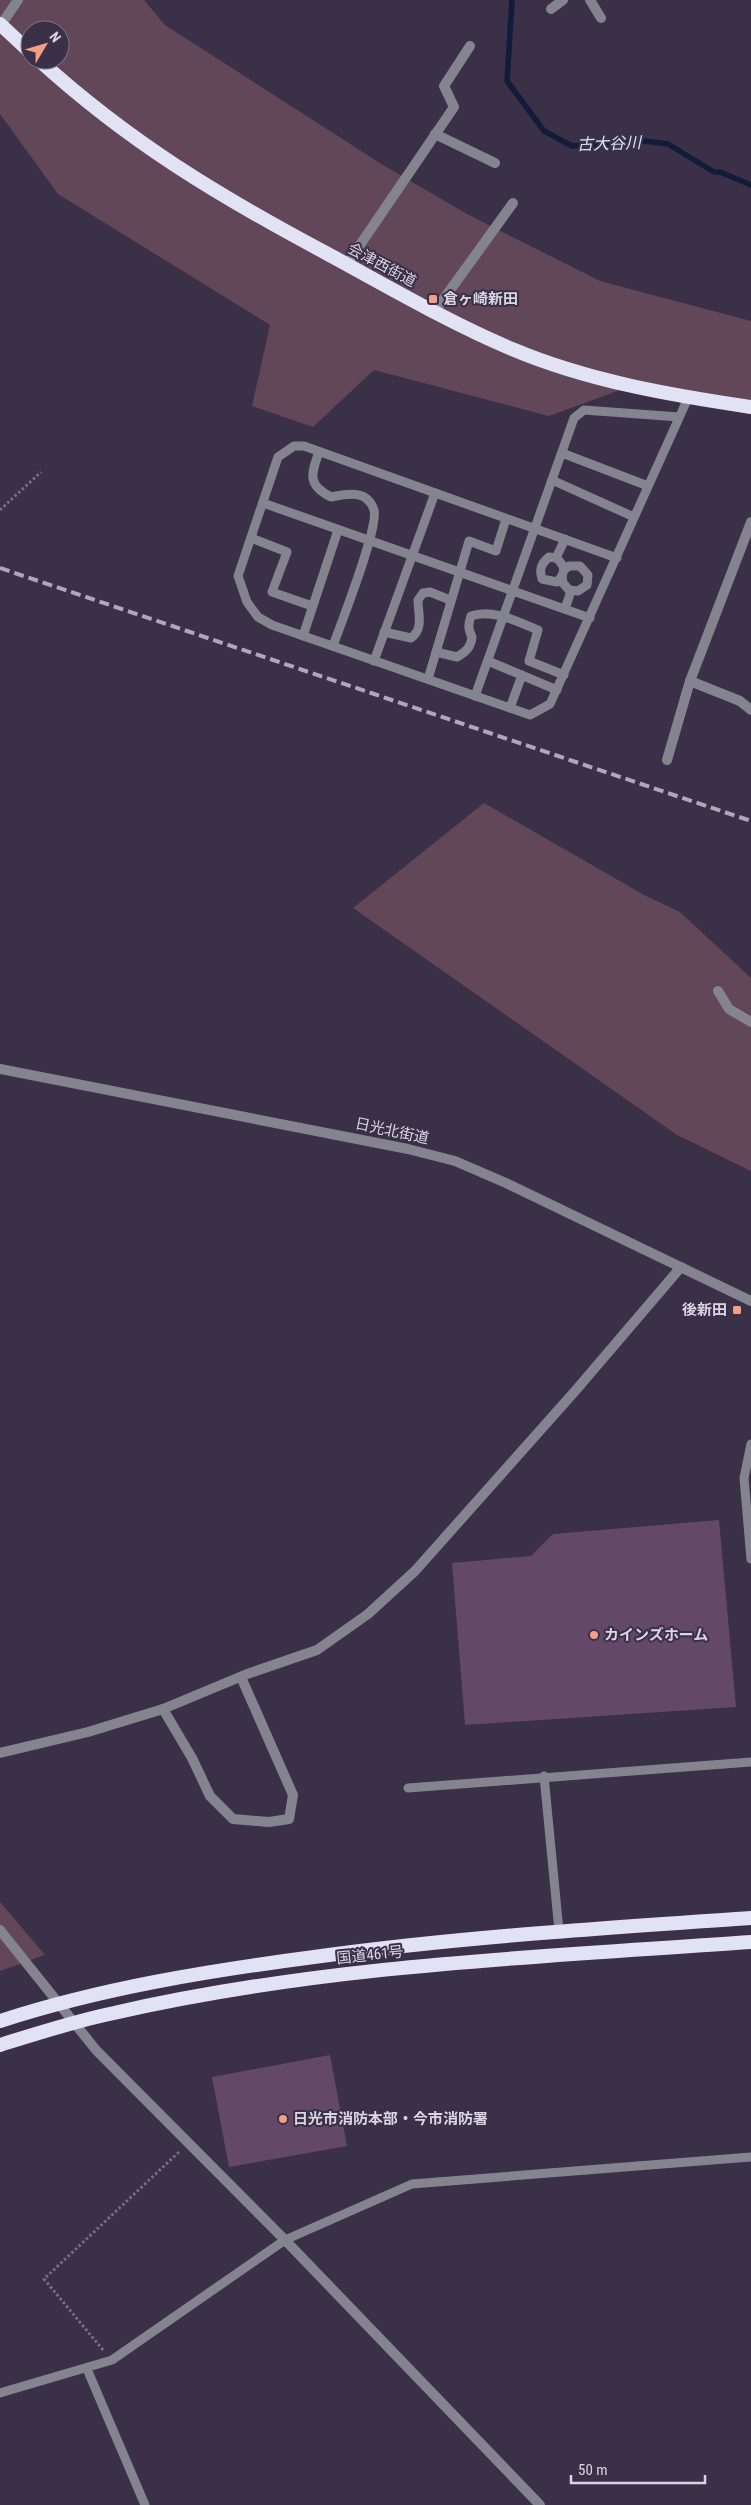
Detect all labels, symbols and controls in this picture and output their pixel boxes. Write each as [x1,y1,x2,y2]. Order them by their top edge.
north arrow [20,20,70,70]
text: N [46,29,64,45]
water label: 古大谷川 [577,133,643,154]
street label: 会津西街道 [345,239,419,291]
place label: 倉ヶ崎新田 [443,290,518,308]
marker: 倉ヶ崎新田 [427,293,439,305]
street label: 日光北街道 [353,1114,431,1148]
place label: 後新田 [682,1301,727,1319]
marker: 後新田 [731,1304,743,1316]
place label: カインズホーム [604,1626,708,1644]
marker: カインズホーム [588,1629,600,1641]
street label: 国道461号 [336,1943,404,1967]
place label: 日光市消防本部・今市消防署 [293,2110,488,2128]
marker: 日光市消防本部・今市消防署 [277,2113,289,2125]
scale bar [571,2452,705,2484]
text: 50 m [578,2461,608,2479]

